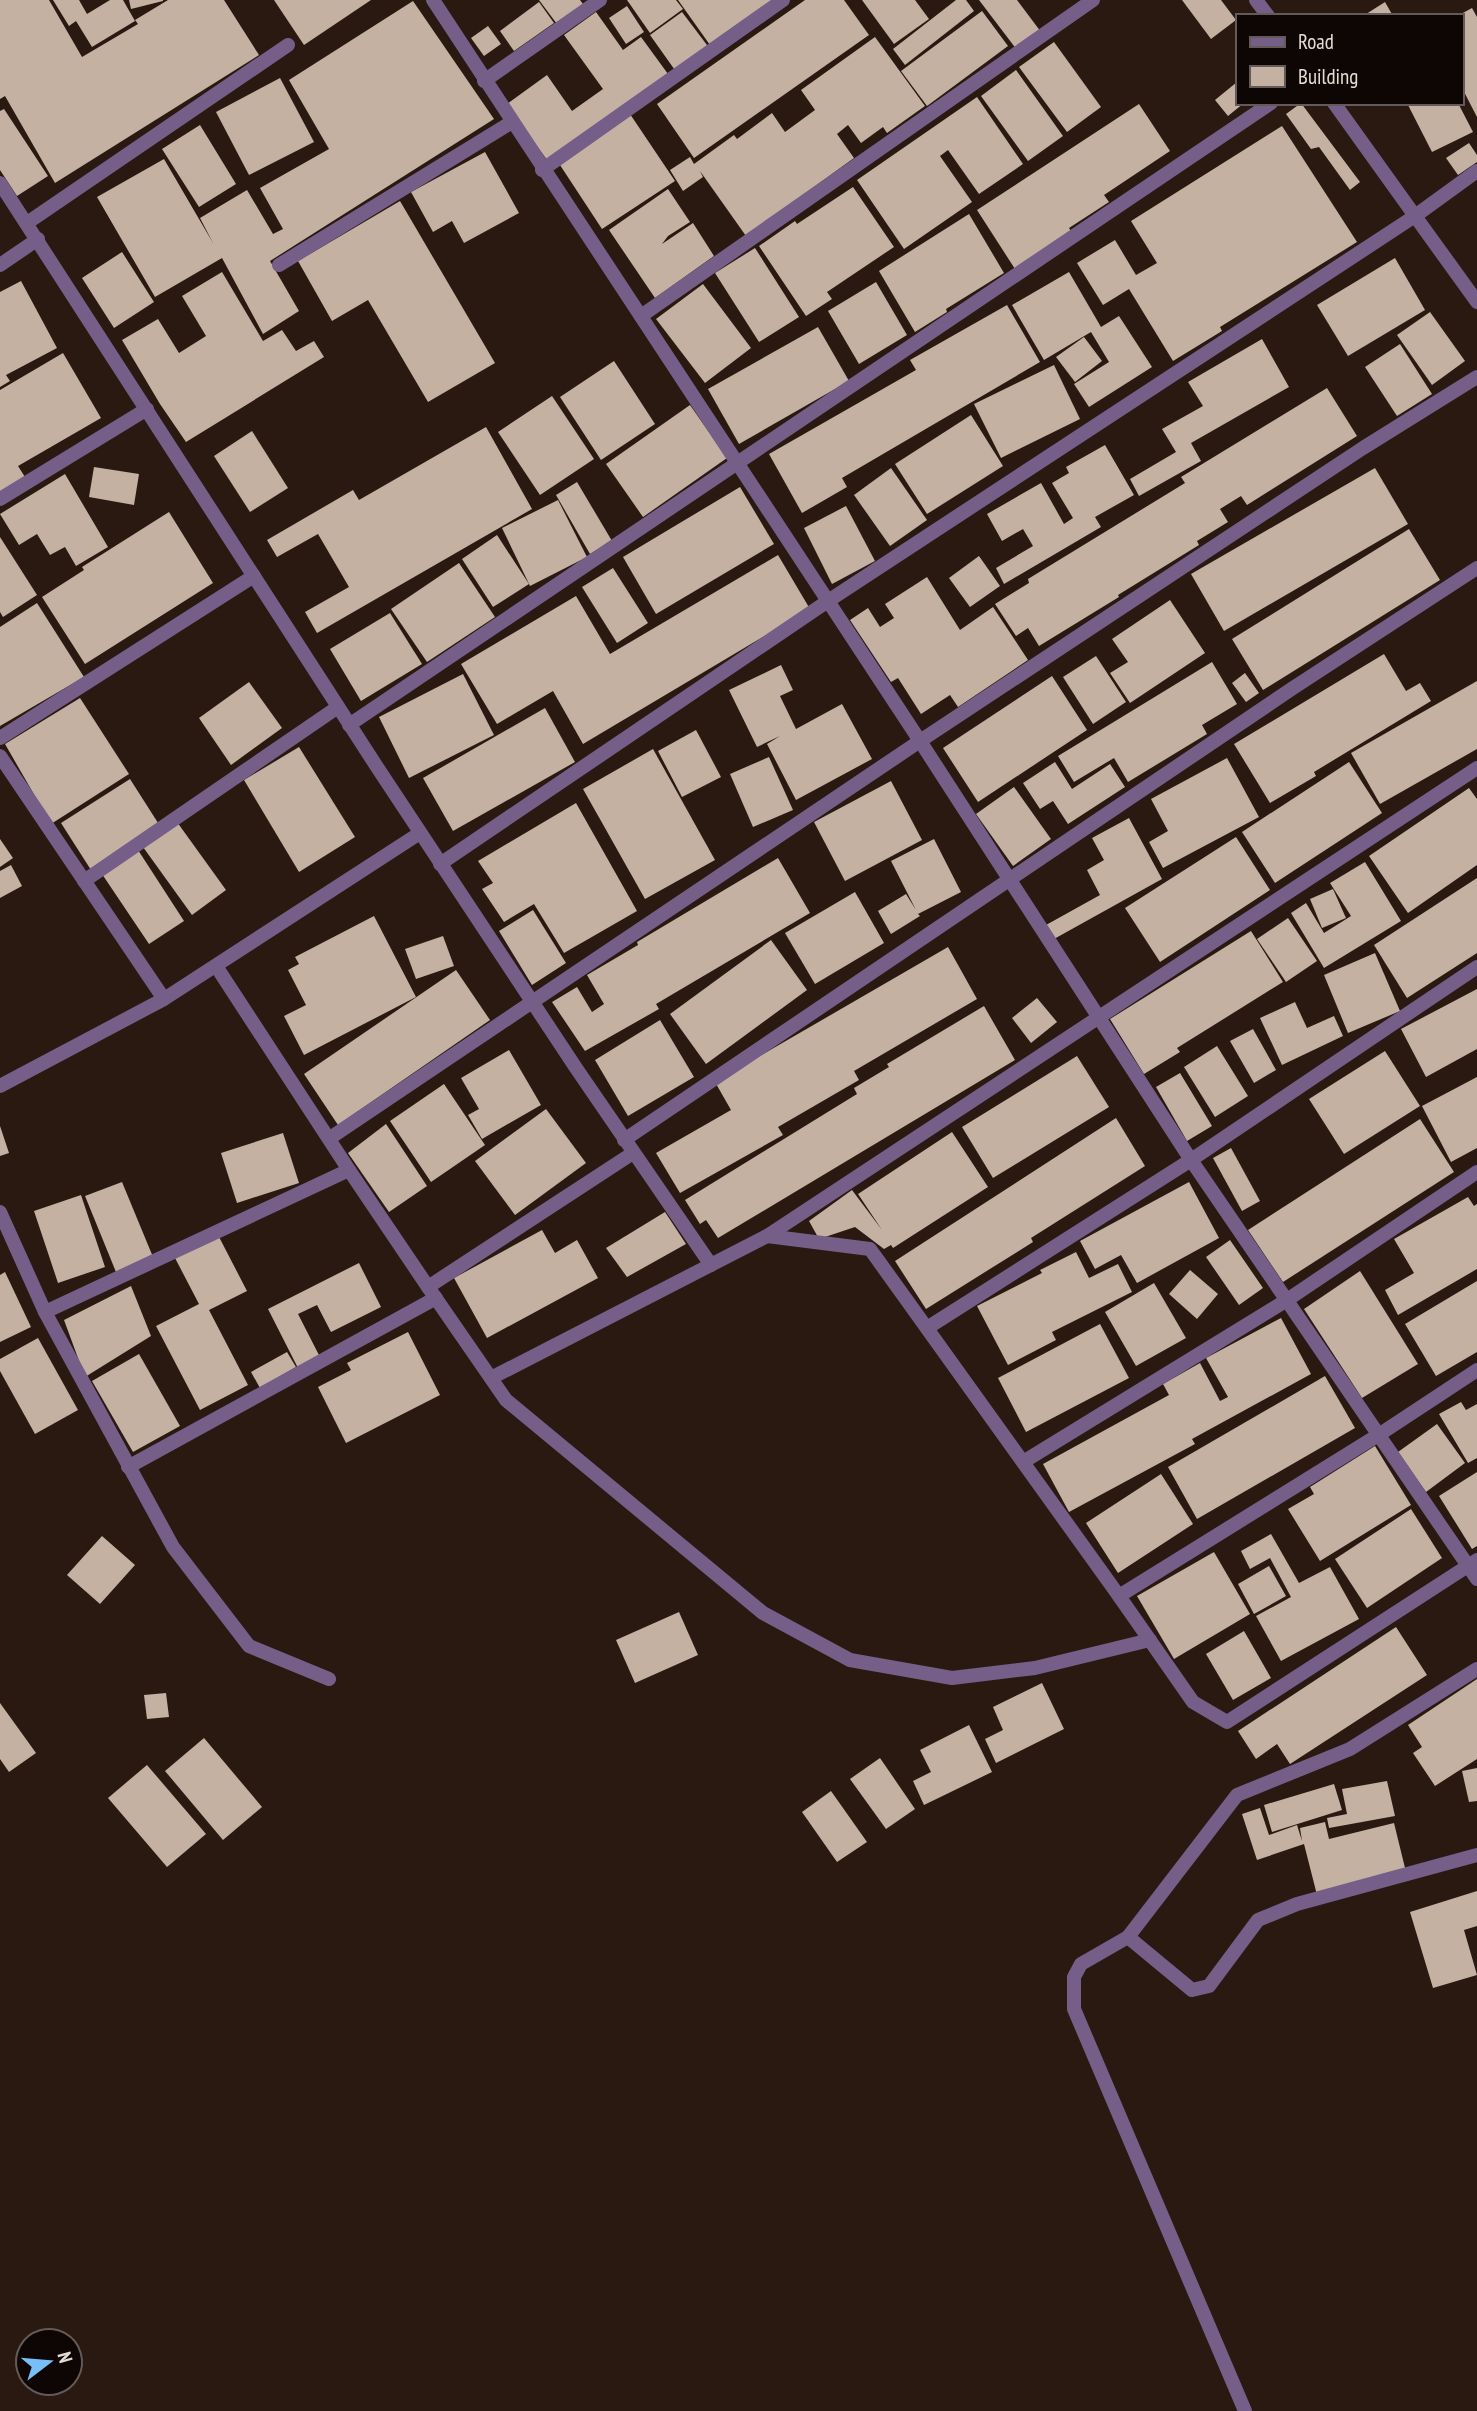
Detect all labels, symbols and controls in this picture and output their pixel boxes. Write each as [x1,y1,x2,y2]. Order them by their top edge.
legend [1236,14,1463,105]
text: Road [1298,28,1334,55]
text: Building [1298,63,1358,90]
north arrow [14,2327,84,2397]
text: N [52,2349,78,2366]

